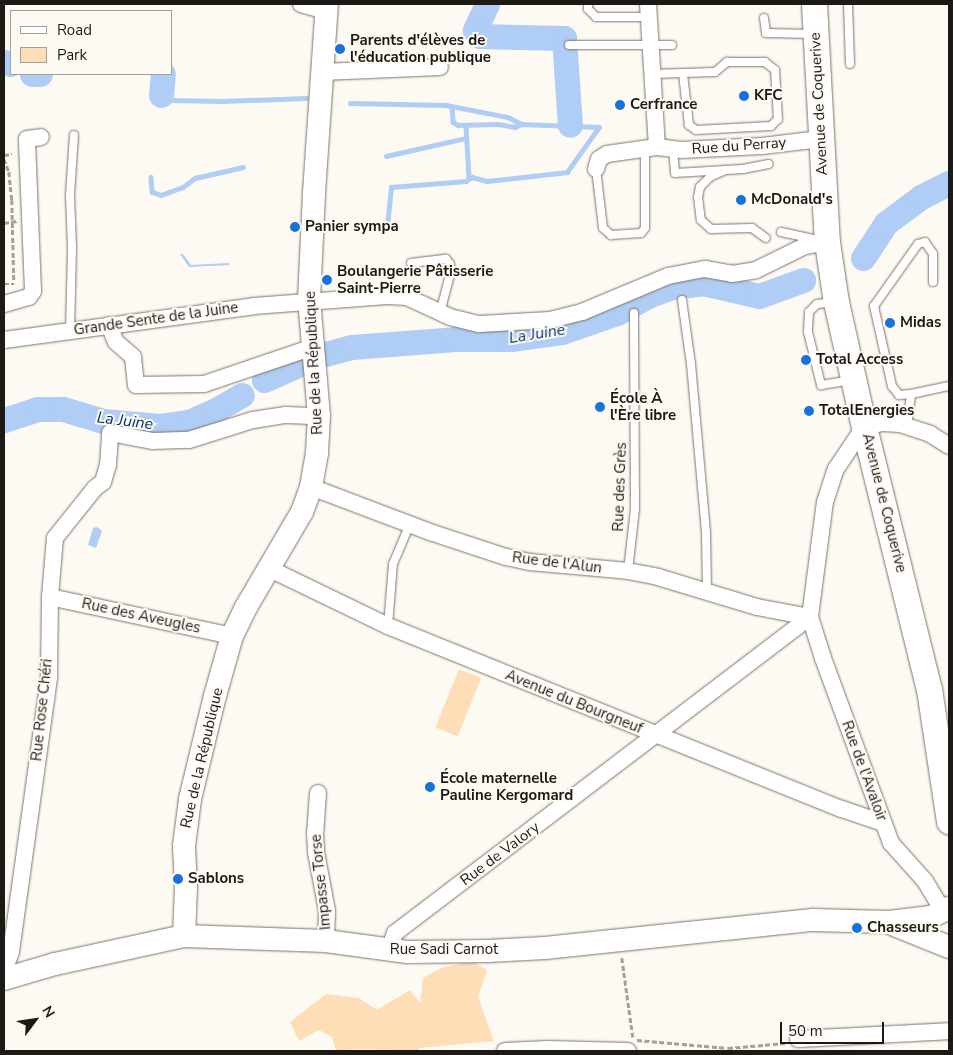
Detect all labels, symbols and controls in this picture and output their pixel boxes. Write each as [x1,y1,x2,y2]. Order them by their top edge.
legend [10,10,172,75]
text: Road [57,20,92,40]
place label: Parents d'élèves de l'éducation publique [350,31,491,66]
street label: Avenue de Coquerive [806,32,832,176]
marker: Parents d'élèves de l'éducation publique [334,43,346,55]
text: Park [57,45,87,65]
place label: KFC [754,87,782,105]
marker: KFC [738,90,750,102]
place label: Cerfrance [630,96,697,114]
marker: Cerfrance [614,99,626,111]
street label: Rue du Perray [691,134,787,158]
place label: McDonald's [751,191,833,209]
marker: McDonald's [735,194,747,206]
place label: Panier sympa [305,218,399,236]
marker: Panier sympa [289,221,301,233]
place label: Boulangerie Pâtisserie Saint-Pierre [337,262,493,297]
marker: Boulangerie Pâtisserie Saint-Pierre [321,274,333,286]
street label: Rue de la République [301,291,327,435]
street label: Grande Sente de la Juine [73,299,239,339]
place label: Midas [900,314,941,332]
marker: Midas [884,317,896,329]
water label: La Juine [507,320,567,348]
place label: Total Access [816,351,903,369]
marker: Total Access [800,354,812,366]
place label: École À l'Ère libre [610,389,676,424]
marker: École À l'Ère libre [594,401,606,413]
place label: TotalEnergies [819,402,914,420]
marker: TotalEnergies [803,405,815,417]
water label: La Juine [96,408,154,434]
street label: Avenue de Coquerive [858,431,910,575]
street label: Rue des Grès [609,442,631,532]
street label: Rue de l'Alun [511,549,603,577]
street label: Rue des Aveugles [80,595,202,637]
street label: Rue Rose Chéri [28,658,56,762]
street label: Avenue du Bourgneuf [503,666,645,738]
street label: Rue de la République [177,686,227,830]
street label: Rue de l'Avaloir [837,718,891,824]
place label: École maternelle Pauline Kergomard [440,769,573,804]
marker: École maternelle Pauline Kergomard [424,781,436,793]
street label: Rue de Valory [457,818,543,890]
street label: Impasse Torse [307,833,335,931]
place label: Sablons [188,870,244,888]
marker: Sablons [172,873,184,885]
place label: Chasseurs [867,919,939,937]
marker: Chasseurs [851,922,863,934]
street label: Rue Sadi Carnot [390,941,498,959]
north arrow [10,995,60,1045]
text: N [37,1003,59,1021]
scale bar [783,1012,887,1044]
text: 50 m [788,1021,823,1041]

